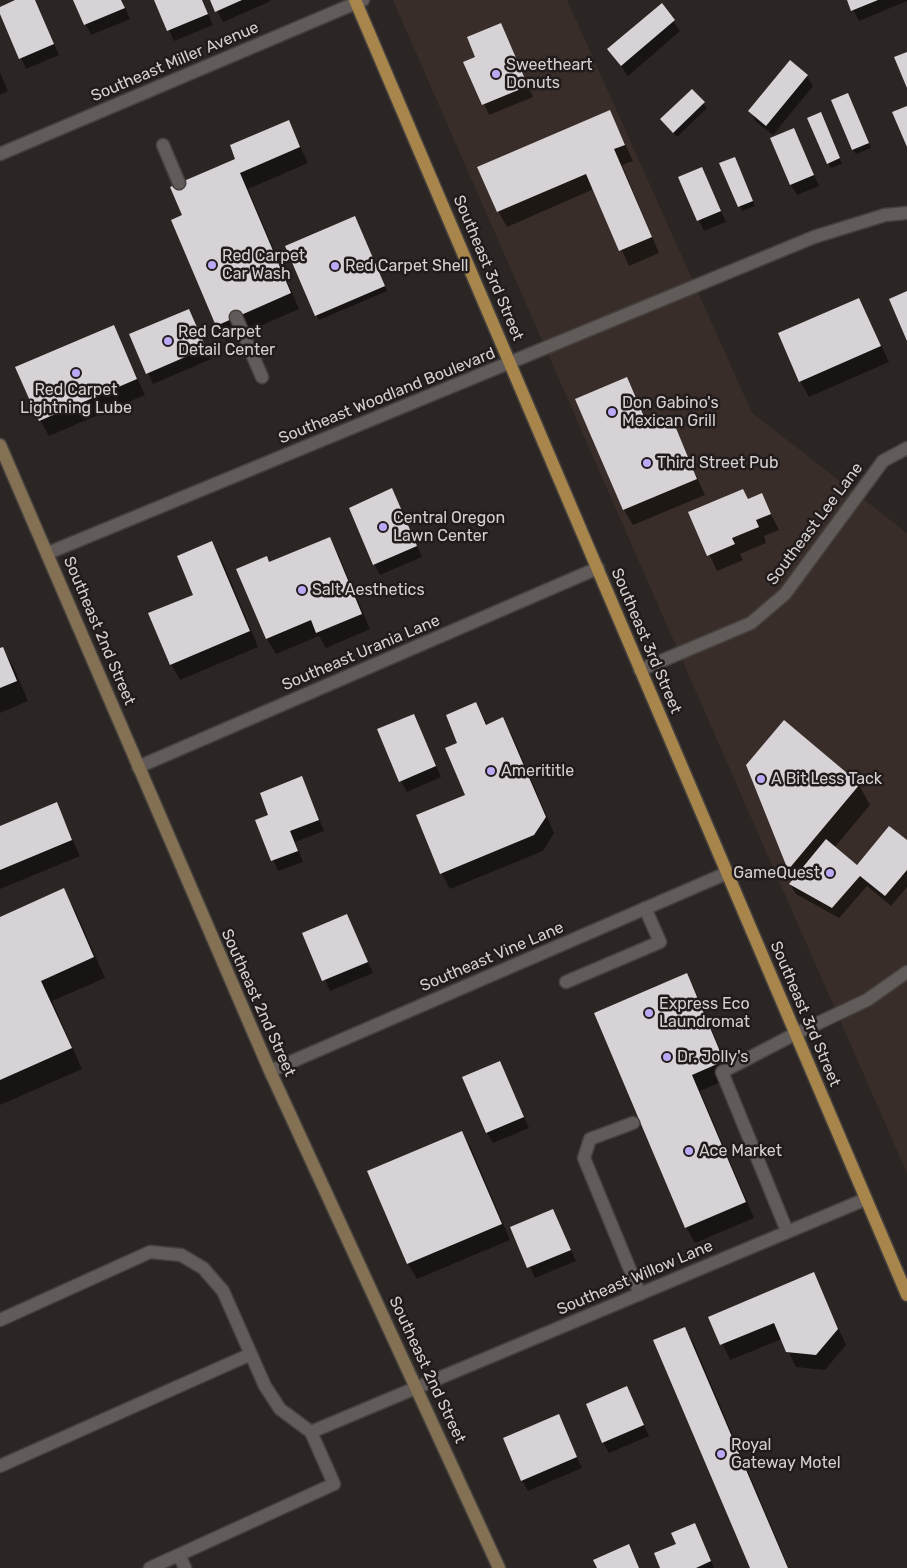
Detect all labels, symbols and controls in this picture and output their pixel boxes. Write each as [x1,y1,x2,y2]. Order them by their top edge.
street label: Southeast Miller Avenue [88,18,262,106]
place label: Sweetheart Donuts [506,55,593,93]
marker: Sweetheart Donuts [490,68,502,80]
street label: Southeast 3rd Street [449,192,527,344]
place label: Red Carpet Car Wash [222,246,305,284]
place label: Red Carpet Shell [345,256,468,276]
marker: Red Carpet Car Wash [206,259,218,271]
marker: Red Carpet Shell [329,260,341,272]
place label: Red Carpet Detail Center [178,322,275,360]
marker: Red Carpet Detail Center [162,335,174,347]
street label: Southeast Woodland Boulevard [276,344,498,448]
marker: Red Carpet Lightning Lube [70,367,82,379]
place label: Red Carpet Lightning Lube [20,380,132,418]
place label: Don Gabino's Mexican Grill [622,393,719,431]
marker: Don Gabino's Mexican Grill [606,406,618,418]
place label: Third Street Pub [657,453,779,473]
marker: Third Street Pub [641,457,653,469]
street label: Southeast Lee Lane [763,459,867,589]
place label: Central Oregon Lawn Center [393,508,505,546]
marker: Central Oregon Lawn Center [377,521,389,533]
street label: Southeast 2nd Street [59,554,139,708]
street label: Southeast 3rd Street [607,565,685,717]
place label: Salt Aesthetics [312,580,425,600]
marker: Salt Aesthetics [296,584,308,596]
street label: Southeast Urania Lane [279,611,443,695]
place label: Amerititle [501,761,574,781]
marker: Amerititle [485,765,497,777]
place label: A Bit Less Tack [771,769,882,789]
marker: A Bit Less Tack [755,773,767,785]
place label: GameQuest [733,863,820,883]
marker: GameQuest [824,867,836,879]
street label: Southeast Vine Lane [417,918,567,996]
street label: Southeast 2nd Street [217,926,299,1080]
street label: Southeast 3rd Street [766,938,844,1090]
place label: Express Eco Laundromat [659,994,750,1032]
marker: Express Eco Laundromat [643,1007,655,1019]
place label: Dr. Jolly's [677,1047,748,1067]
marker: Dr. Jolly's [661,1051,673,1063]
place label: Ace Market [699,1141,782,1161]
marker: Ace Market [683,1145,695,1157]
street label: Southeast Willow Lane [554,1236,716,1320]
street label: Southeast 2nd Street [385,1294,469,1446]
place label: Royal Gateway Motel [731,1435,841,1473]
marker: Royal Gateway Motel [715,1448,727,1460]

